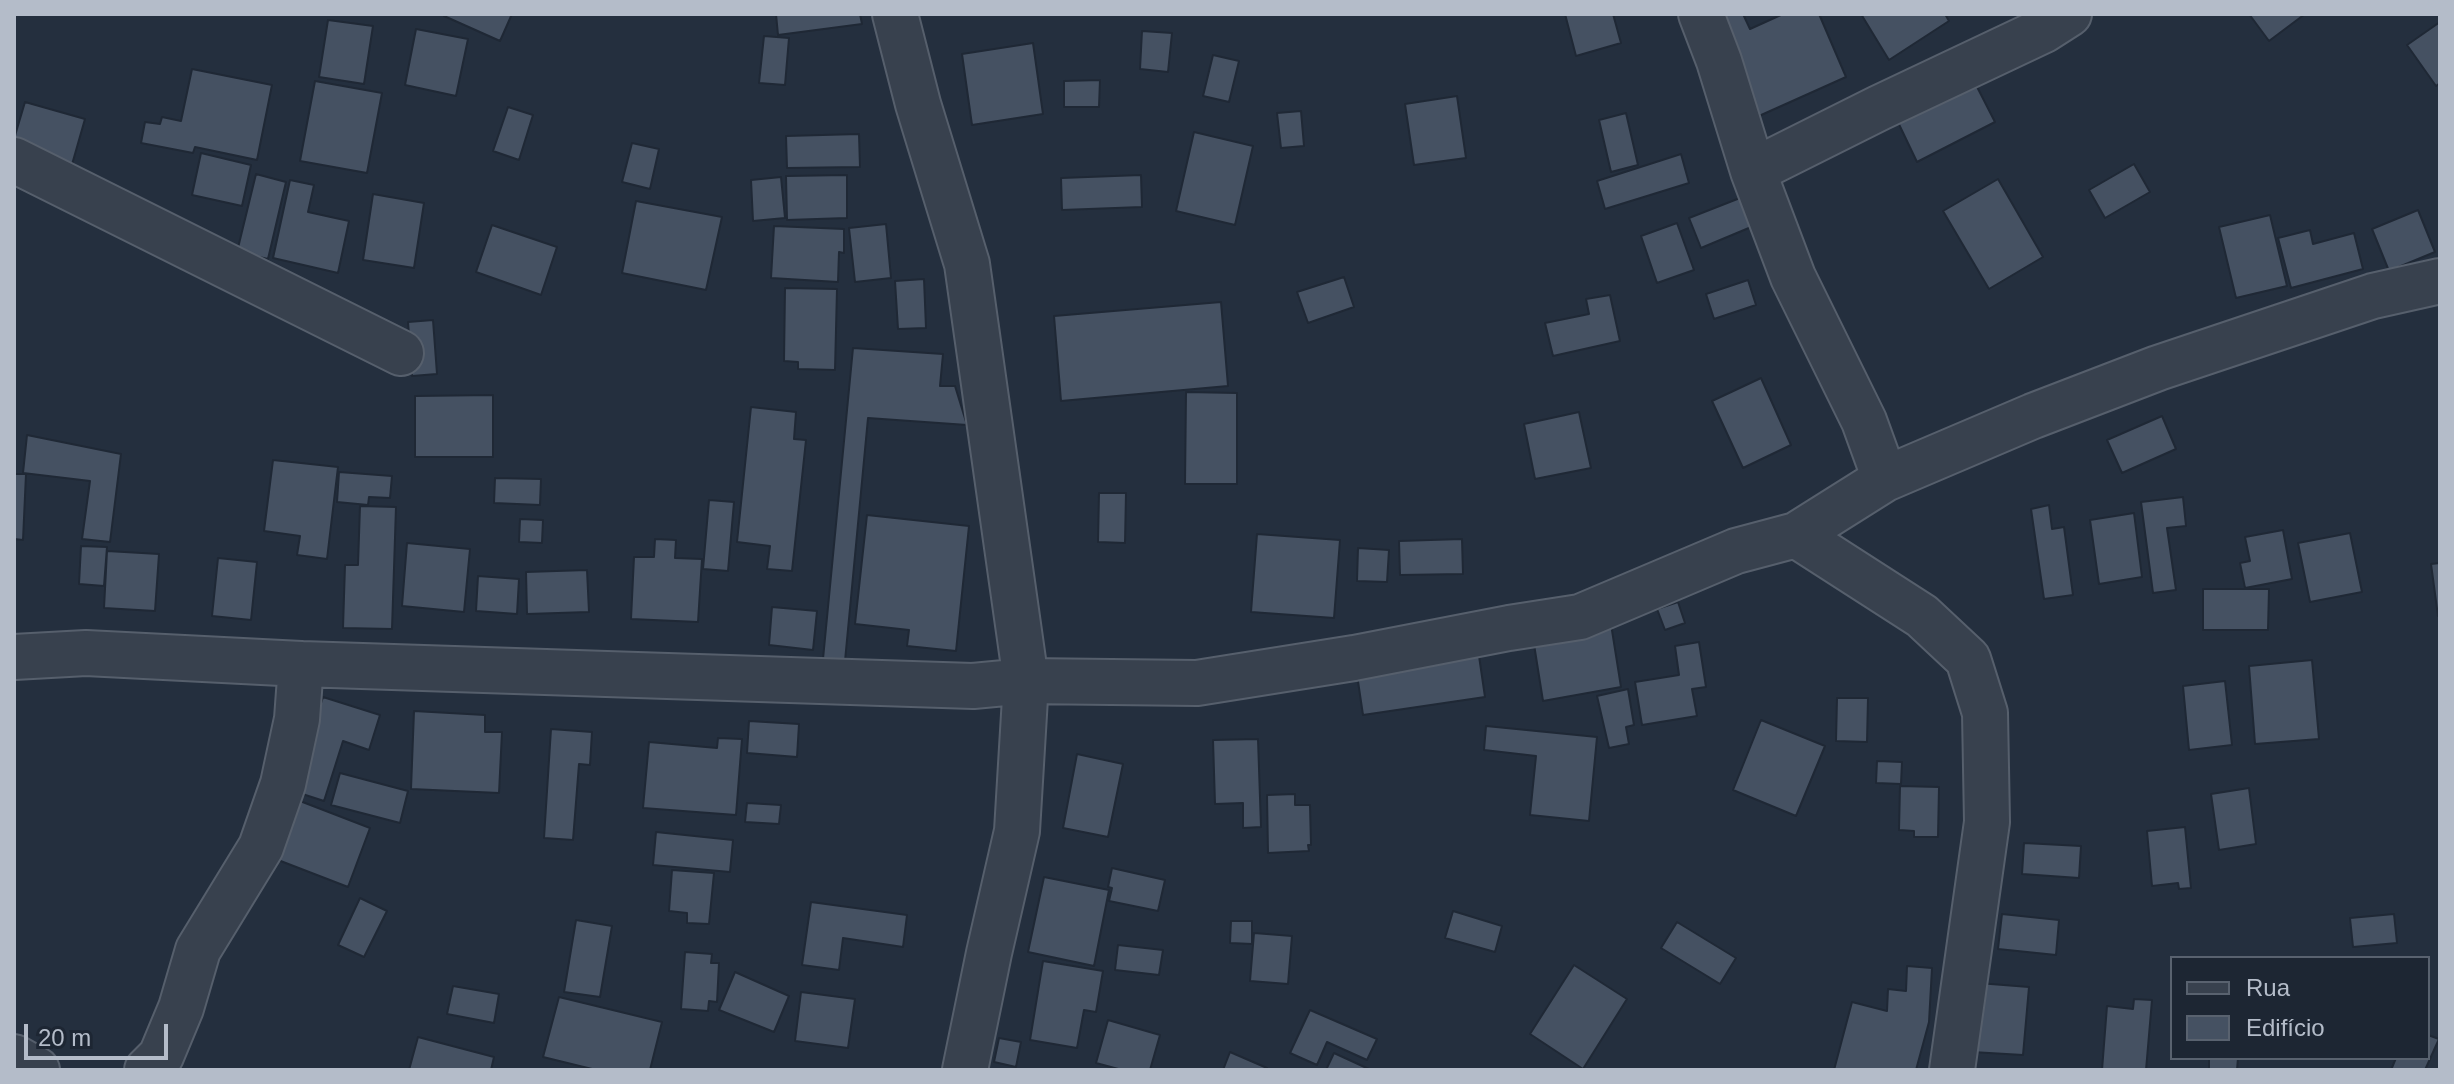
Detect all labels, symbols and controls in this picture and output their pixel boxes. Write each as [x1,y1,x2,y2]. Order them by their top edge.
legend [2170,956,2430,1060]
text: Rua [2246,974,2290,1001]
scale bar [28,1008,172,1058]
text: Edifício [2246,1014,2325,1041]
text: 20 m [38,1024,91,1051]

